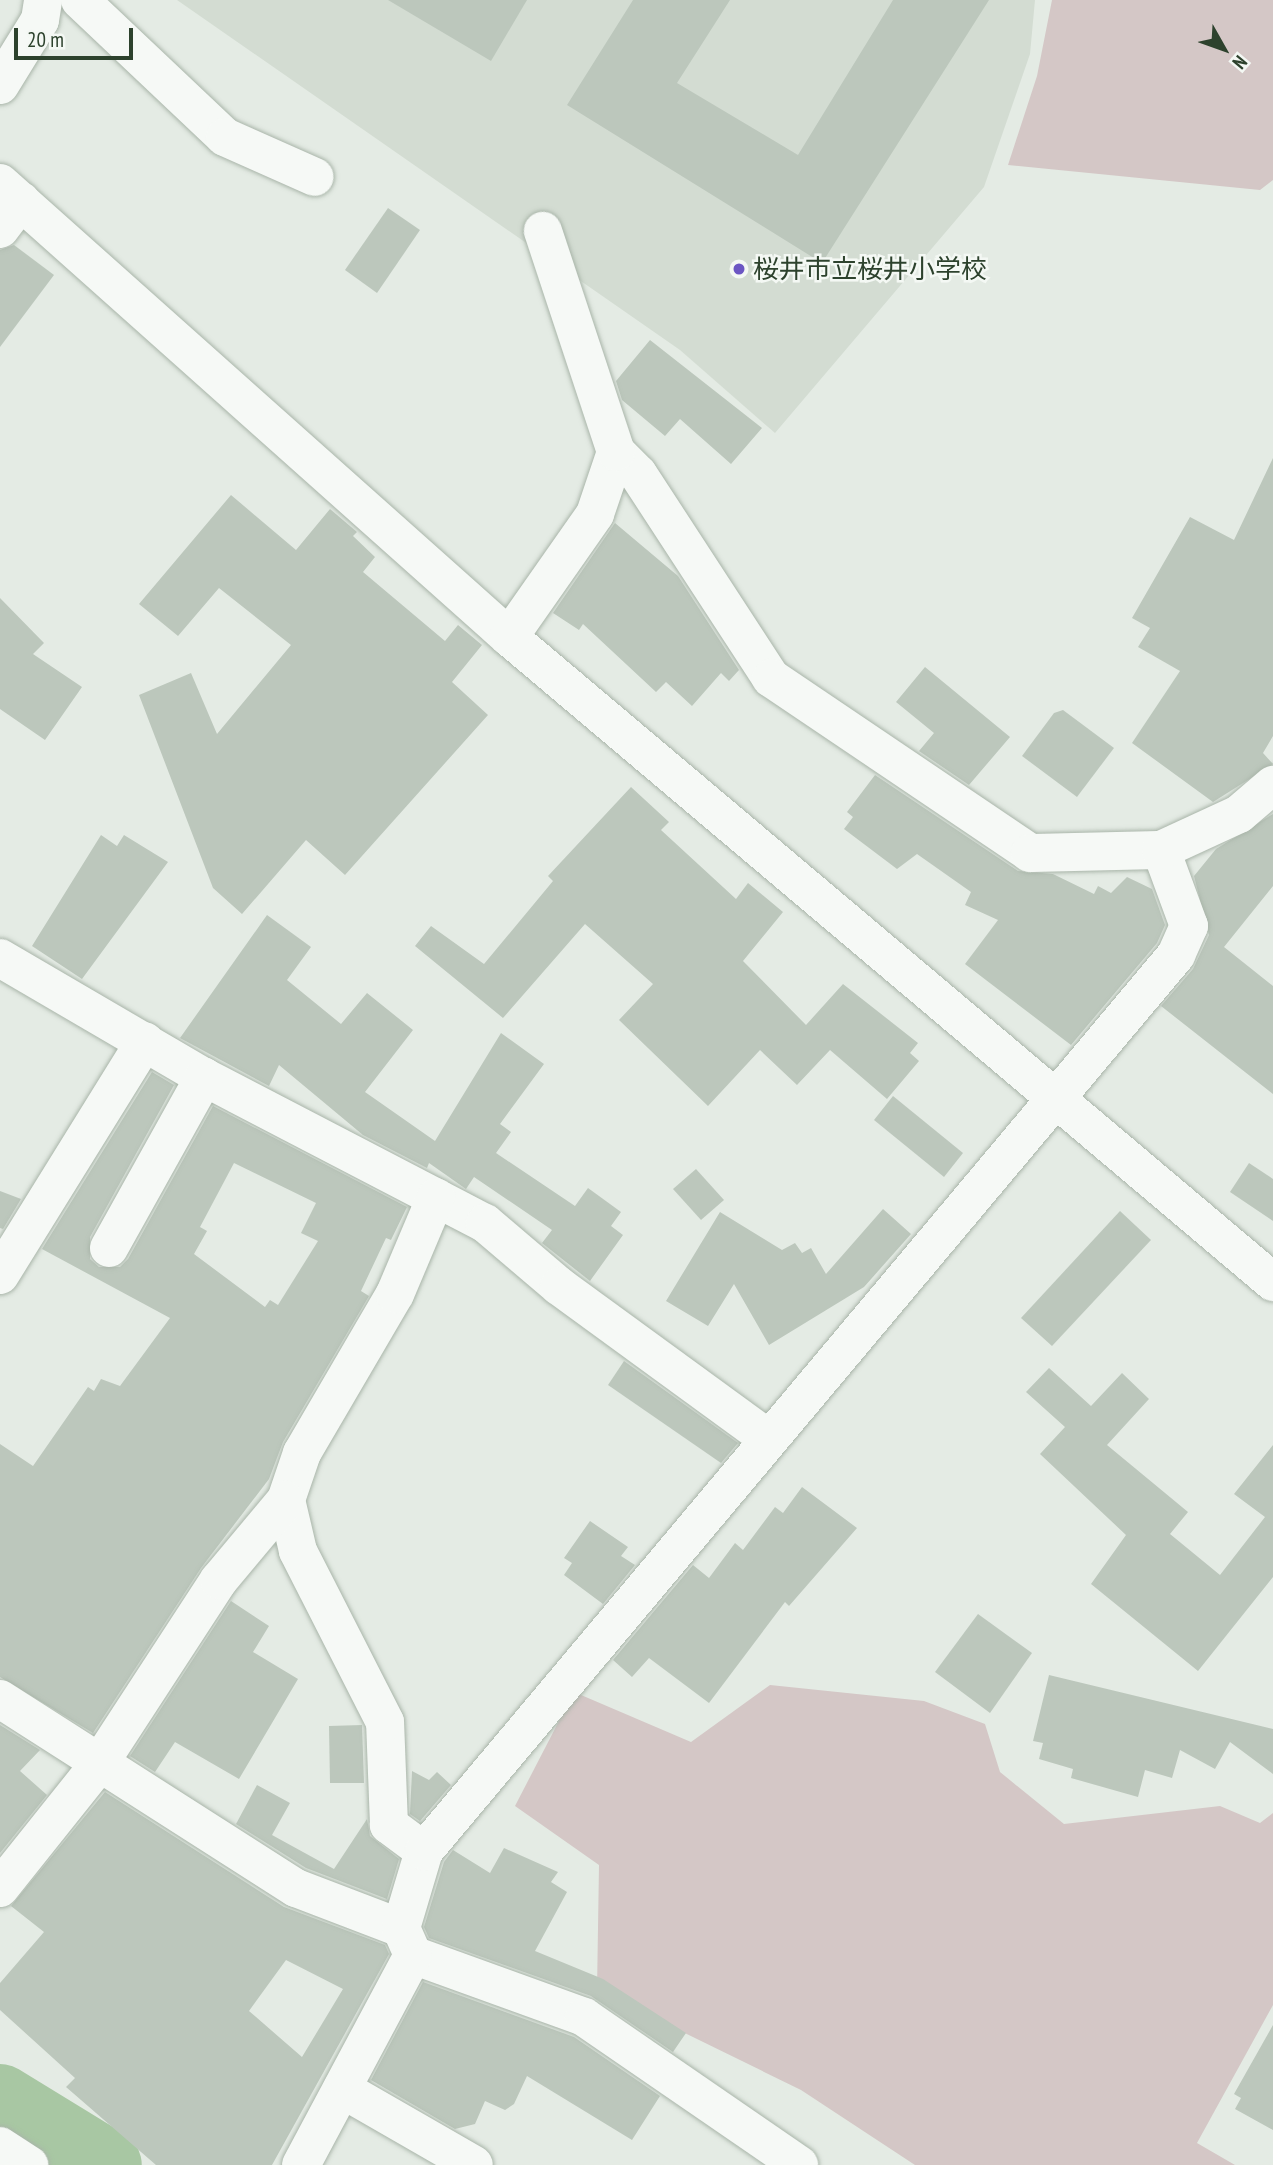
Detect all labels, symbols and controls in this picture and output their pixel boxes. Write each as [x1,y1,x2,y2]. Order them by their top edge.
scale bar [18,14,136,58]
north arrow [1189,14,1259,84]
text: 20 m [27,26,64,53]
text: N [1228,51,1253,74]
place label: 桜井市立桜井小学校 [753,253,987,285]
marker: 桜井市立桜井小学校 [731,261,747,277]

